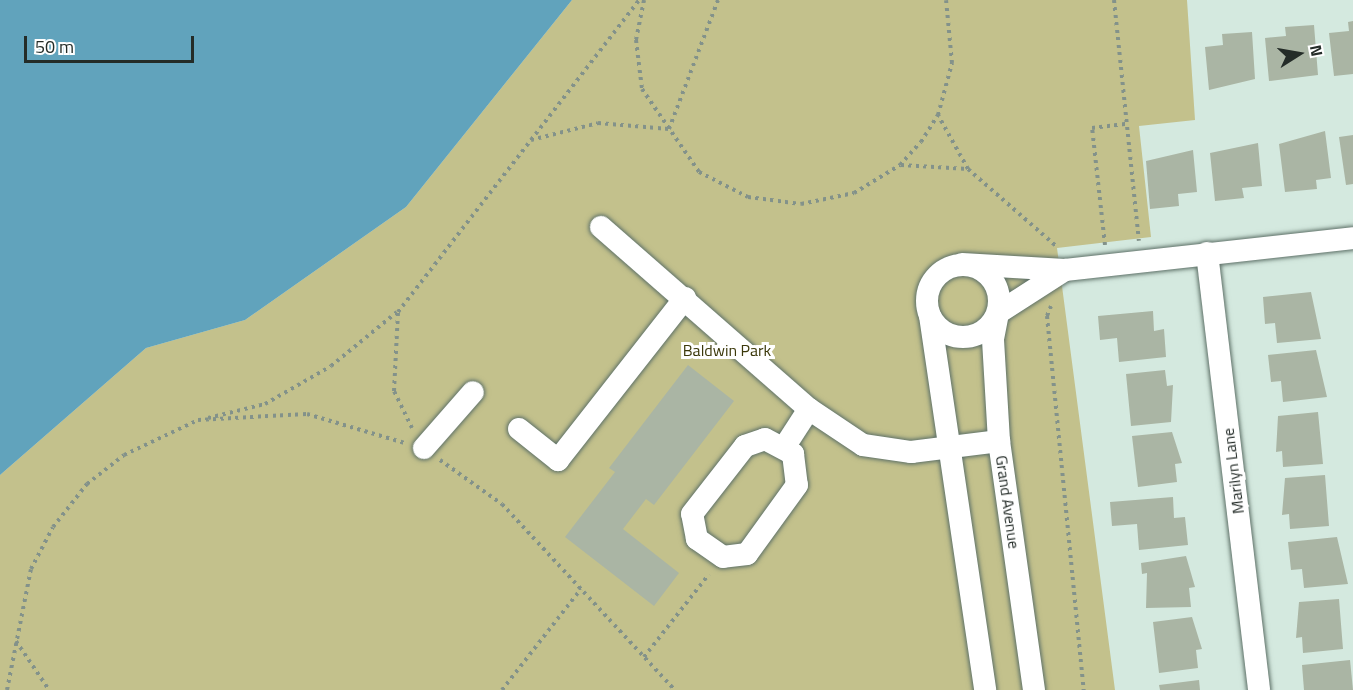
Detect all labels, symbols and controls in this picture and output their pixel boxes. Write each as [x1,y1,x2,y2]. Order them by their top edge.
scale bar [27,24,196,62]
north arrow [1269,24,1329,84]
text: 50 m [35,33,74,60]
text: N [1304,43,1330,58]
park label: Baldwin Park [683,340,771,360]
street label: Marilyn Lane [1218,427,1248,515]
street label: Grand Avenue [992,454,1024,550]

